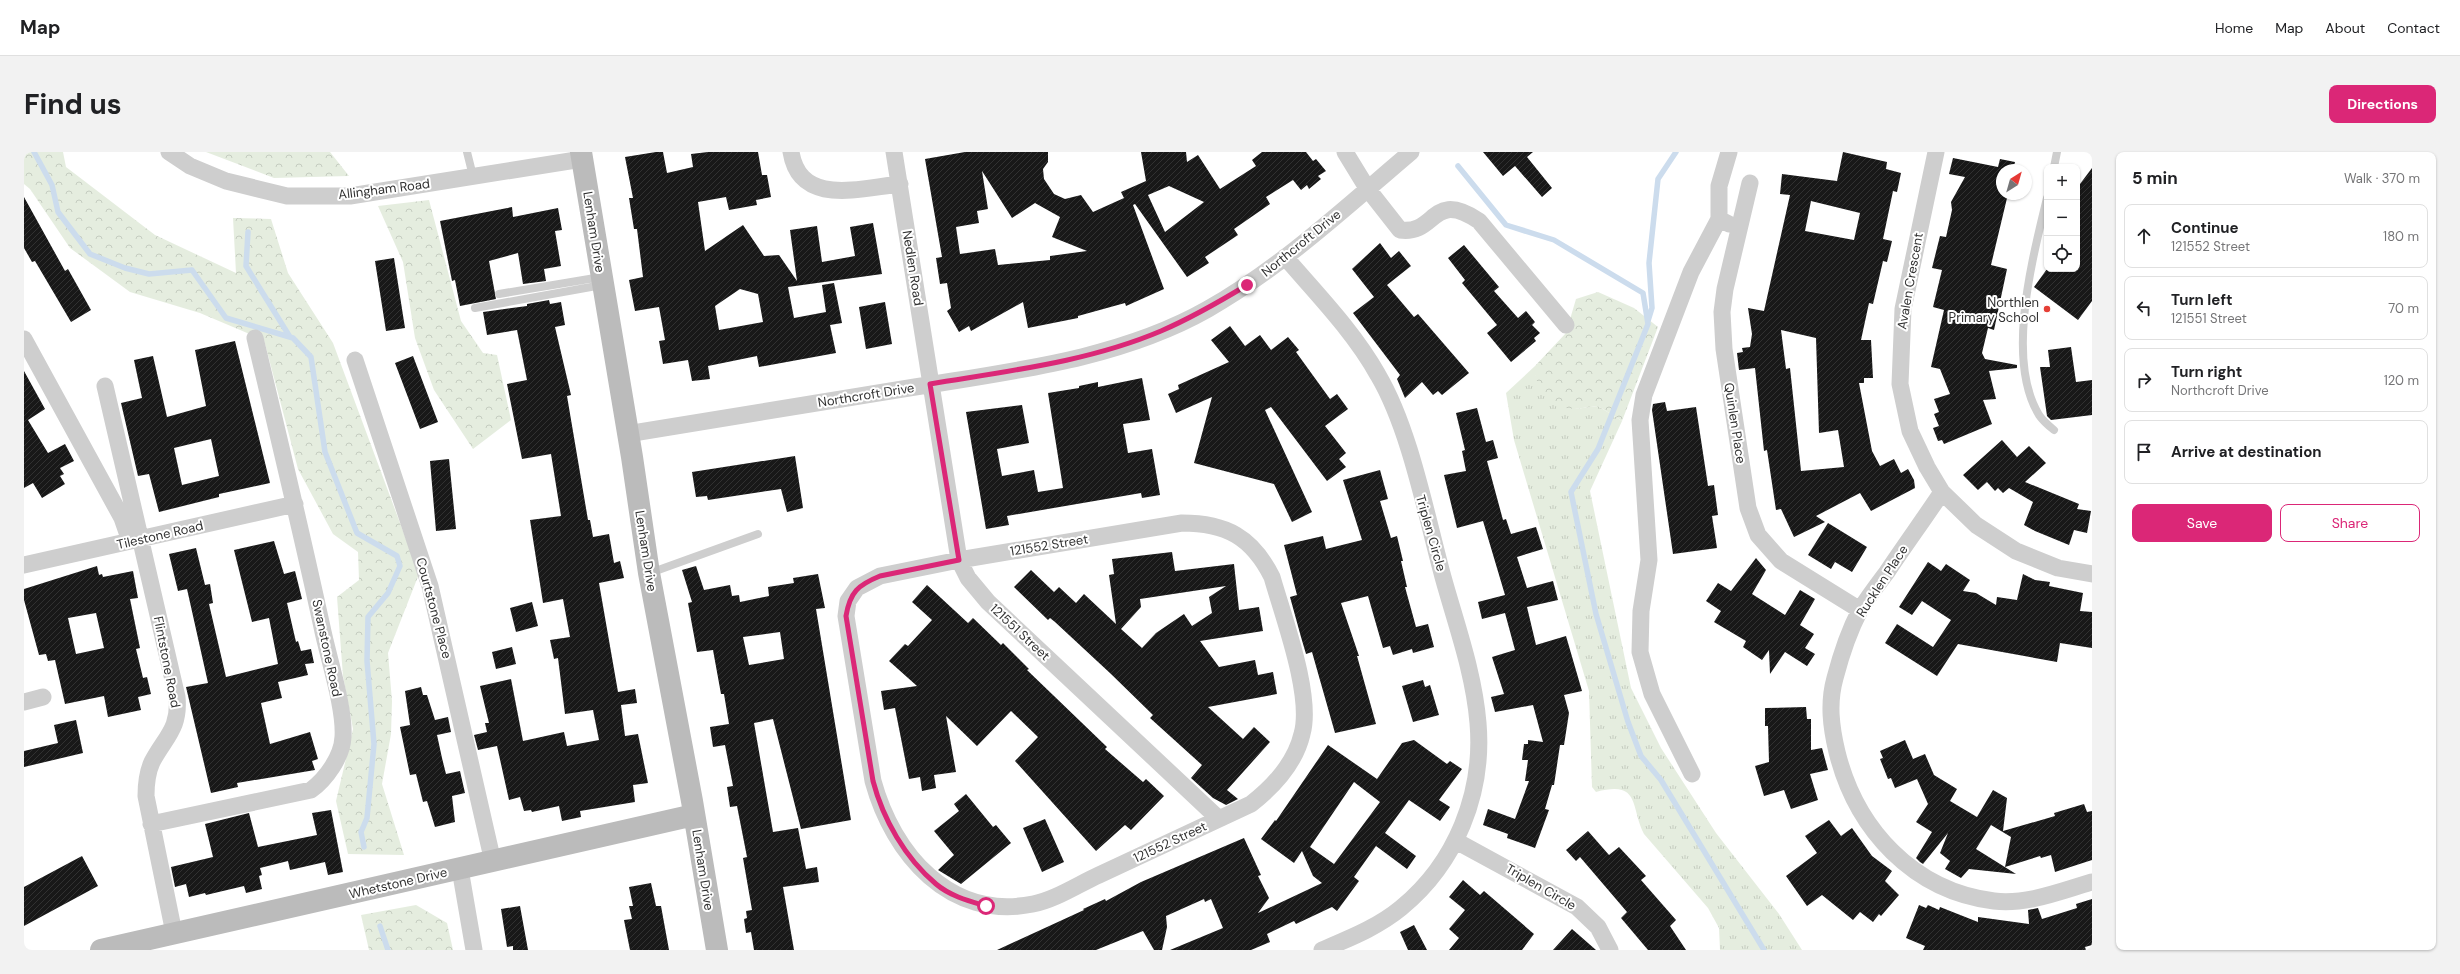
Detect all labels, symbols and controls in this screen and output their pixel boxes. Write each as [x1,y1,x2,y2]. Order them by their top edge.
text: Map [20,15,60,40]
text: Home [2215,19,2253,37]
text: Map [2275,19,2303,37]
text: About [2325,19,2365,37]
text: Contact [2387,19,2440,37]
button: Directions [2329,85,2436,123]
text: Find us [24,86,122,123]
north arrow [1996,164,2032,200]
map controls [2044,164,2080,272]
button: + [2044,164,2080,200]
text: 5 min [2132,167,2178,189]
text: Walk · 370 m [2344,170,2420,187]
street label: Allingham Road [337,175,431,203]
street label: Lenham Drive [579,190,609,274]
button: − [2044,200,2080,236]
street label: Northcroft Drive [1258,206,1344,280]
text: Continue [2171,218,2239,238]
icon: ahead [2133,225,2155,247]
text: 180 m [2383,228,2419,245]
street label: Nedlen Road [899,229,927,307]
street label: Avalen Crescent [1893,231,1927,331]
button: locate [2044,236,2080,272]
text: 121552 Street [2171,238,2250,255]
route end [1238,276,1256,294]
text: Turn left [2171,290,2232,310]
place label: Northlen Primary School [1949,294,2039,326]
icon: left [2133,297,2155,319]
text: 70 m [2388,300,2419,317]
marker: Northlen Primary School [2042,304,2052,314]
text: 121551 Street [2171,310,2247,327]
text: Turn right [2171,362,2242,382]
icon: right [2133,369,2155,391]
text: 120 m [2384,372,2419,389]
street label: Northcroft Drive [816,379,916,411]
street label: Quinlen Place [1720,381,1750,465]
text: Northcroft Drive [2171,382,2269,399]
icon: arrive [2133,441,2155,463]
text: Arrive at destination [2171,442,2322,462]
street label: Triplen Circle [1412,493,1450,573]
button: Save [2132,504,2272,542]
button: Share [2280,504,2420,542]
street label: Lenham Drive [631,509,661,593]
street label: Tilestone Road [115,517,205,553]
street label: 121552 Street [1009,530,1089,560]
street label: Rucklen Place [1852,542,1912,620]
street label: Courtstone Place [412,556,456,660]
street label: Swanstone Road [308,598,346,698]
street label: 121551 Street [986,600,1054,664]
street label: Flintstone Road [150,615,184,709]
street label: 121552 Street [1131,818,1209,866]
street label: Lenham Drive [688,828,718,912]
street label: Triplen Circle [1503,860,1579,914]
street label: Whetstone Drive [347,863,449,903]
route start [977,897,995,915]

